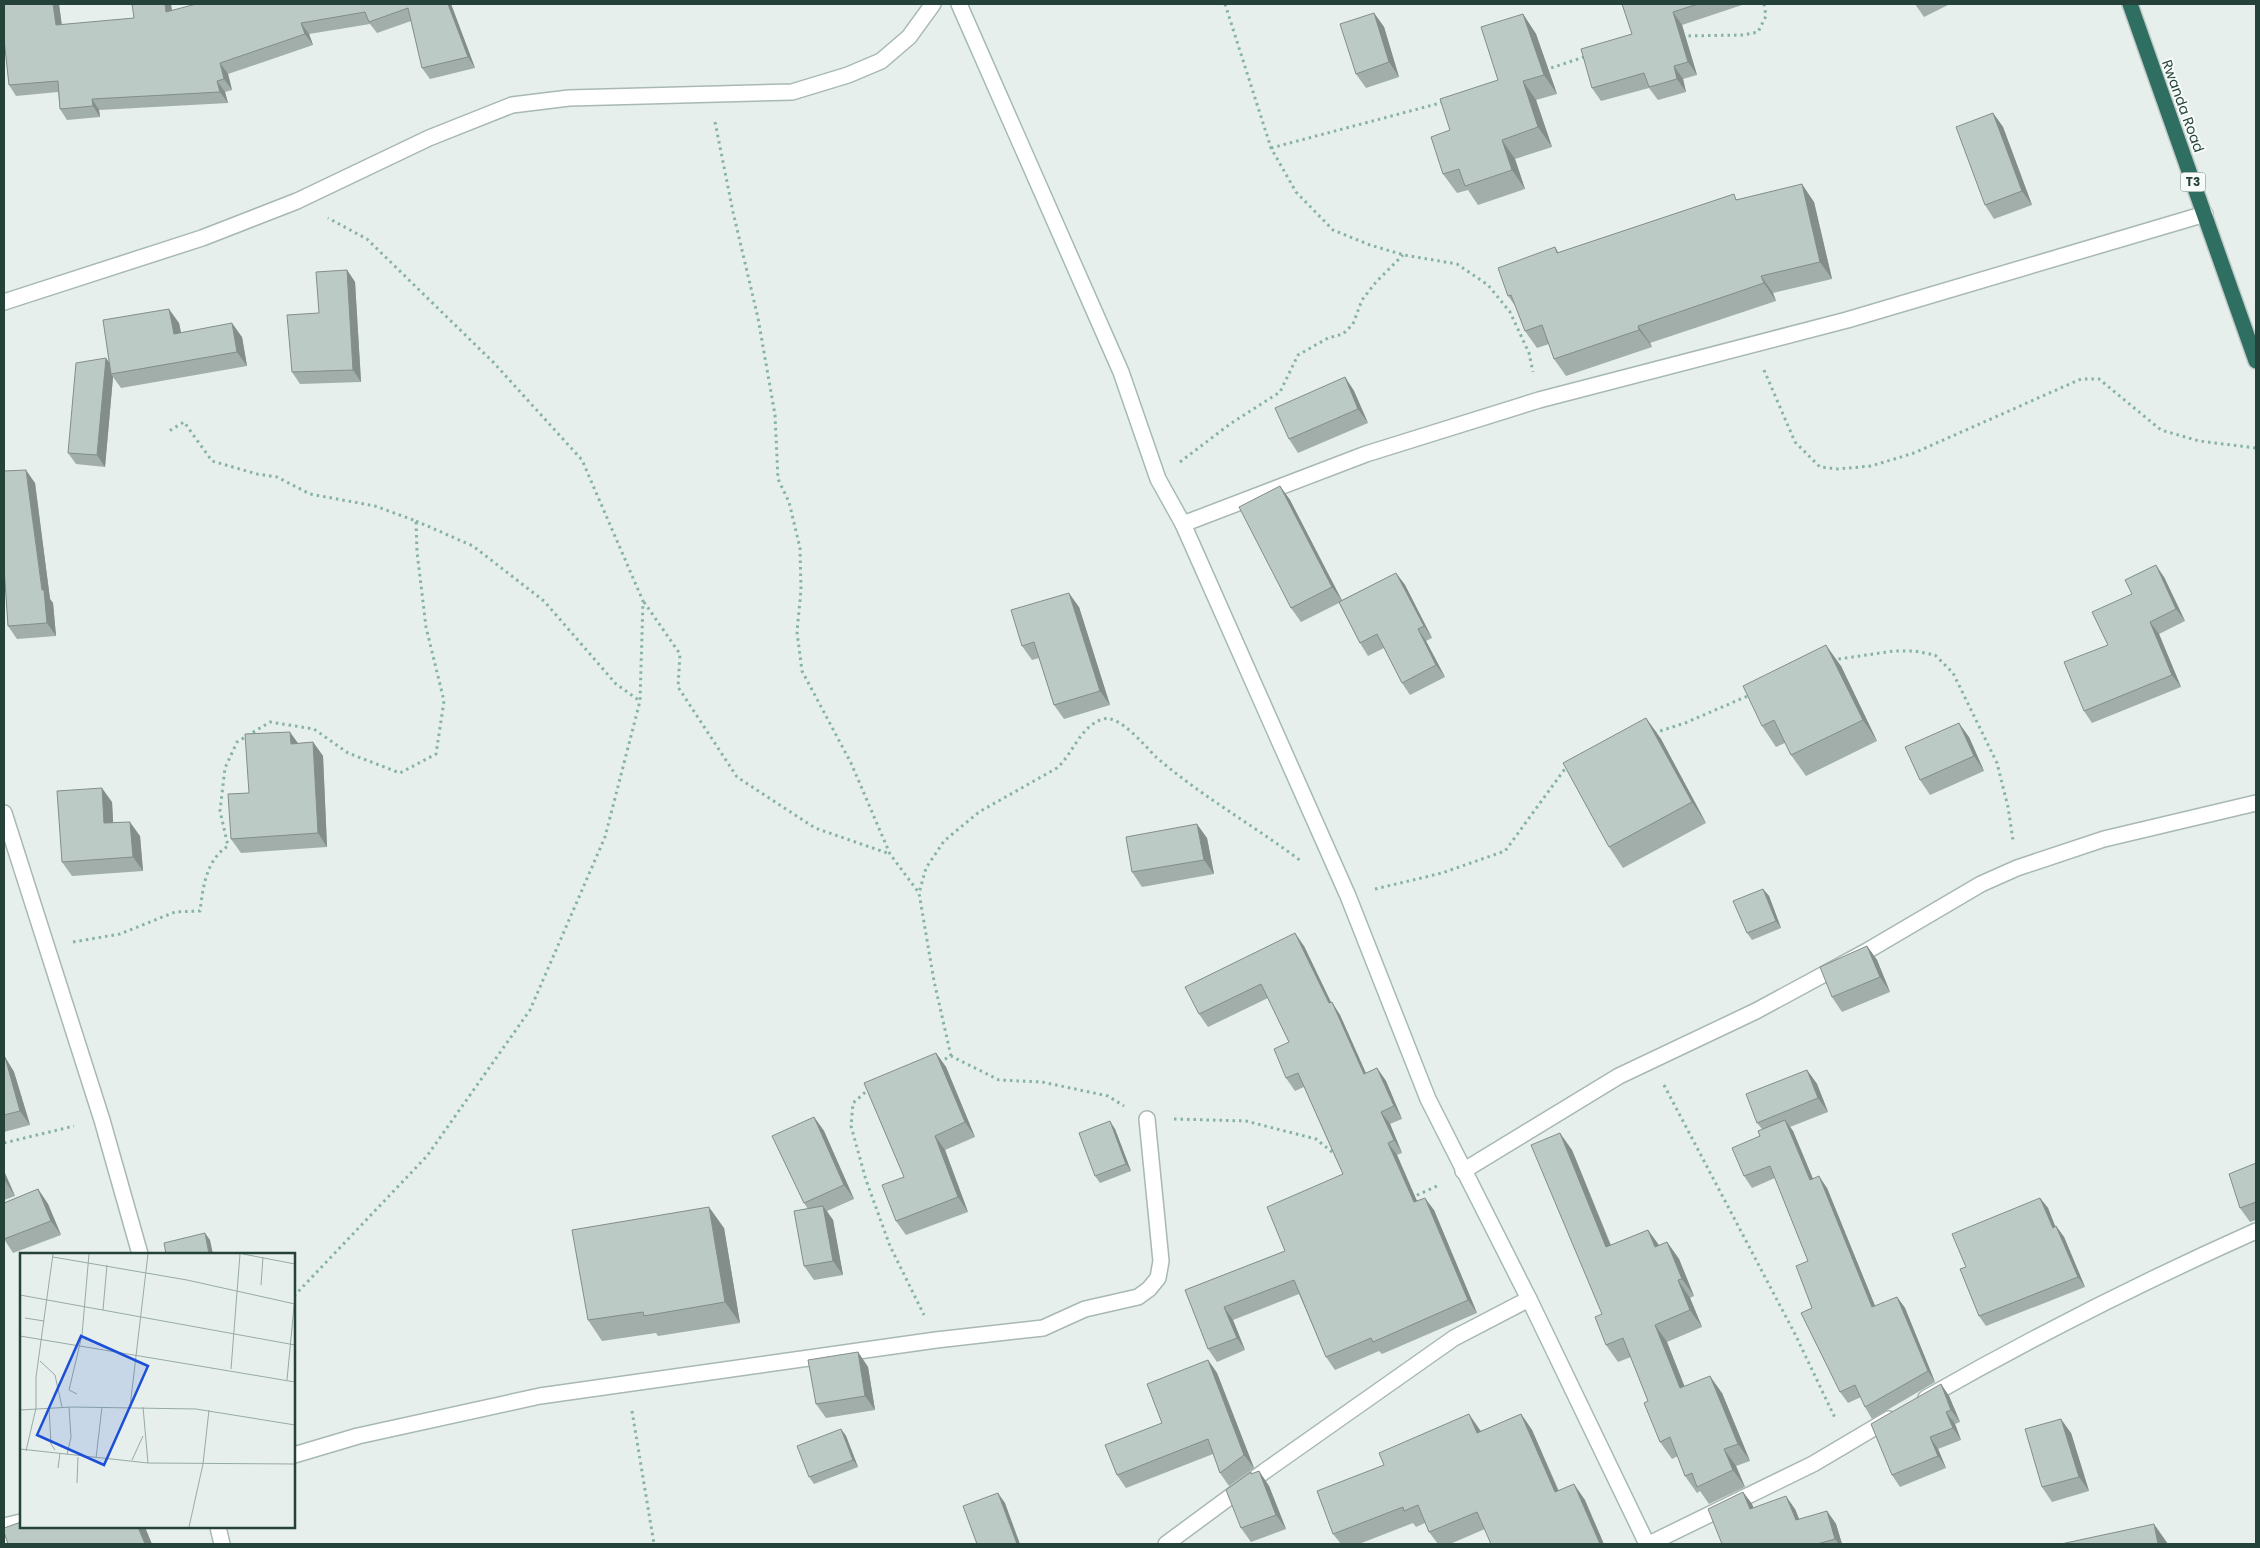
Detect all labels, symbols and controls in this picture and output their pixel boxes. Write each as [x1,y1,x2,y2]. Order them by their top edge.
street label: Rwanda Road [2157,57,2209,155]
road number: T3 [2180,172,2206,192]
inset map [20,1253,295,1528]

